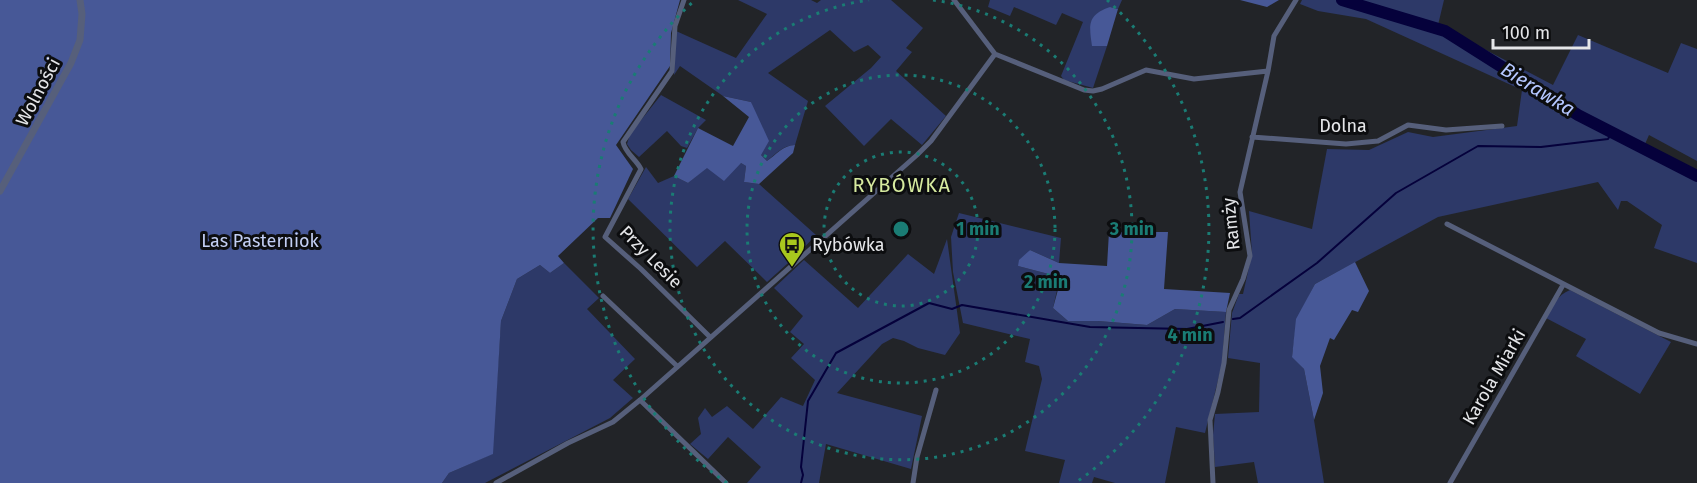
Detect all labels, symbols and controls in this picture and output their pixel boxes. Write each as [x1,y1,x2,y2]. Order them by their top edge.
scale bar [1493,12,1589,50]
text: 100 m [1502,22,1550,44]
street label: Wolności [11,54,65,130]
water label: Bierawka [1496,57,1580,121]
street label: Dolna [1319,115,1367,137]
district label: RYBÓWKA [853,173,951,197]
street label: Ramży [1217,197,1245,251]
text: 1 min [956,218,1000,240]
text: 3 min [1109,218,1154,240]
centre of rings [891,219,911,239]
street label: Przy Lesie [615,221,687,293]
park label: Las Pasterniok [201,230,319,252]
bus stop icon: Rybówka [777,230,807,268]
place label: Rybówka [812,234,885,256]
text: 2 min [1024,271,1068,293]
text: 4 min [1167,324,1213,346]
street label: Karola Miarki [1458,325,1530,429]

